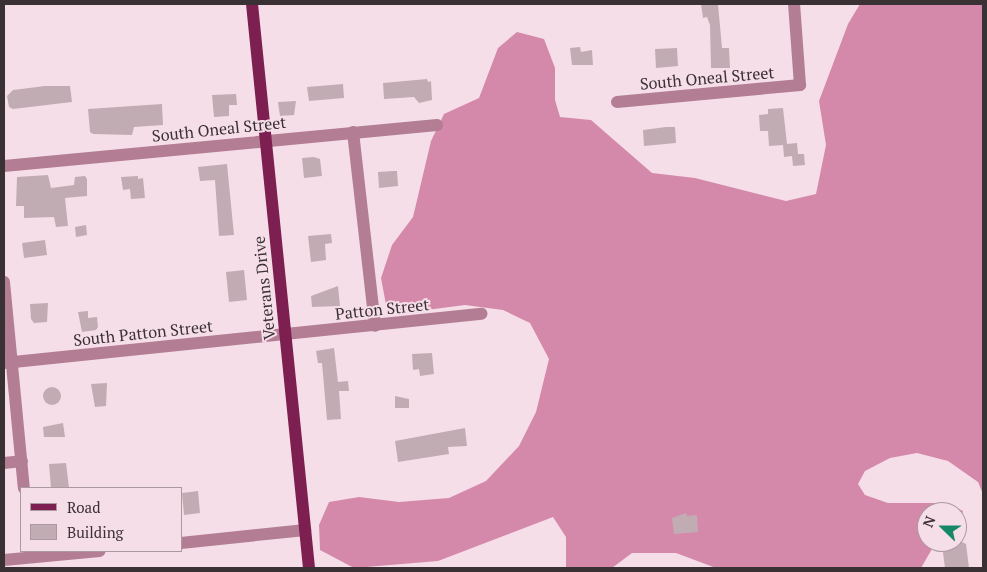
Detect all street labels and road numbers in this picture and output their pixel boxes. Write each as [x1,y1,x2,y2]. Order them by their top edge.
street label: South Oneal Street [639,63,775,93]
street label: South Oneal Street [151,112,287,146]
street label: Veterans Drive [249,235,279,341]
street label: Patton Street [334,295,430,323]
street label: South Patton Street [72,316,214,350]

